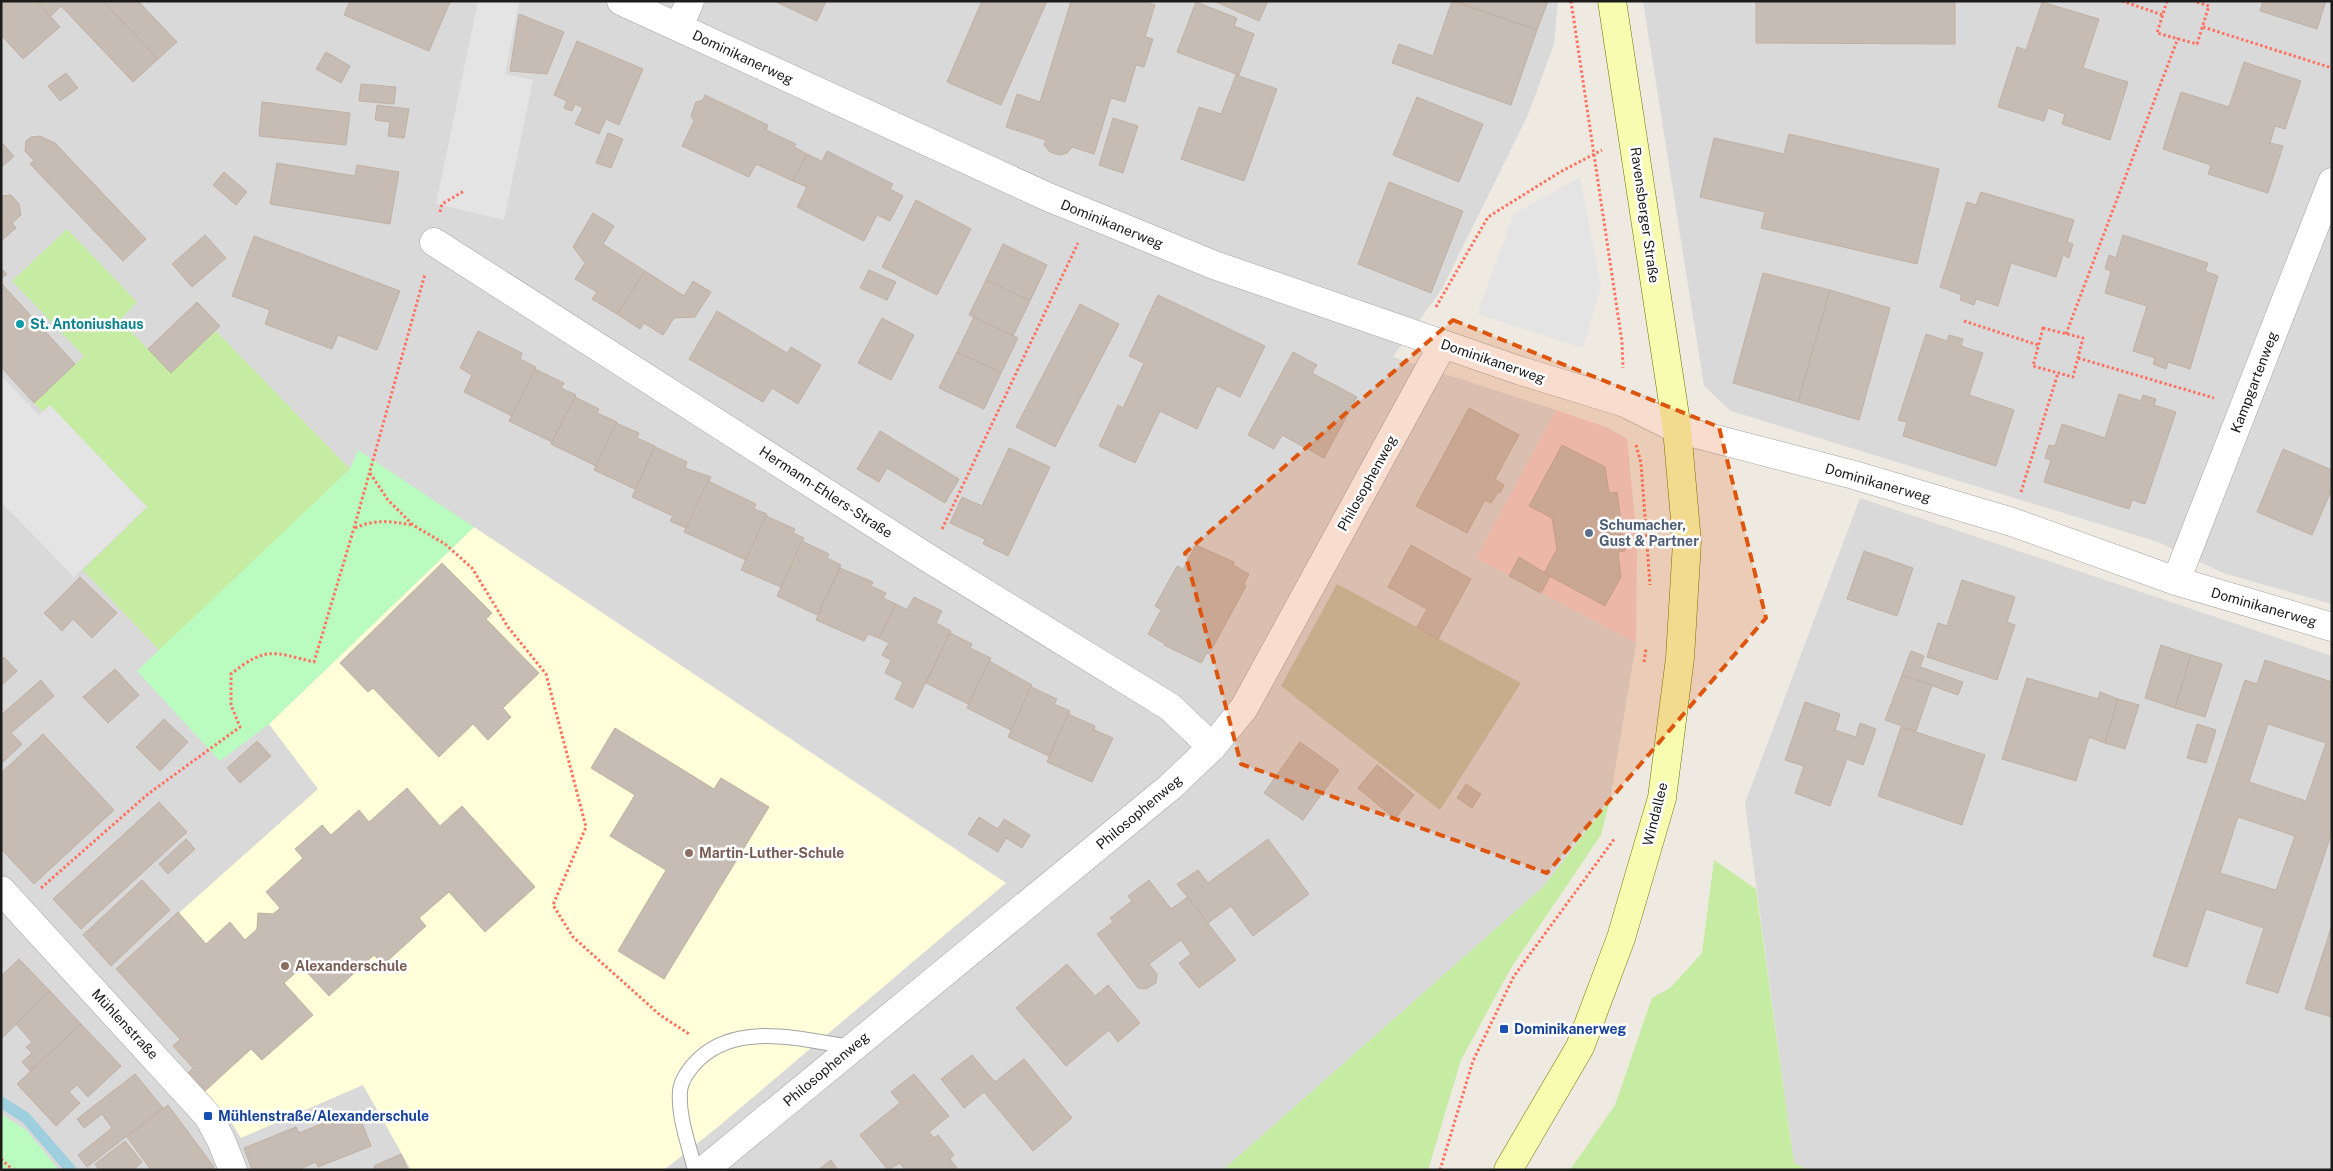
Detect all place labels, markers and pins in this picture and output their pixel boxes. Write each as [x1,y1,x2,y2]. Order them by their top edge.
place label: St. Antoniushaus [30,316,144,332]
marker: St. Antoniushaus [14,318,26,330]
place label: Schumacher, Gust & Partner [1599,517,1699,549]
marker: Schumacher, Gust & Partner [1583,527,1595,539]
place label: Martin-Luther-Schule [699,845,844,861]
marker: Martin-Luther-Schule [683,847,695,859]
place label: Alexanderschule [295,958,407,974]
marker: Alexanderschule [279,960,291,972]
place label: Dominikanerweg [1514,1021,1626,1037]
marker: Dominikanerweg [1498,1023,1510,1035]
place label: Mühlenstraße/Alexanderschule [218,1108,429,1124]
marker: Mühlenstraße/Alexanderschule [202,1110,214,1122]

